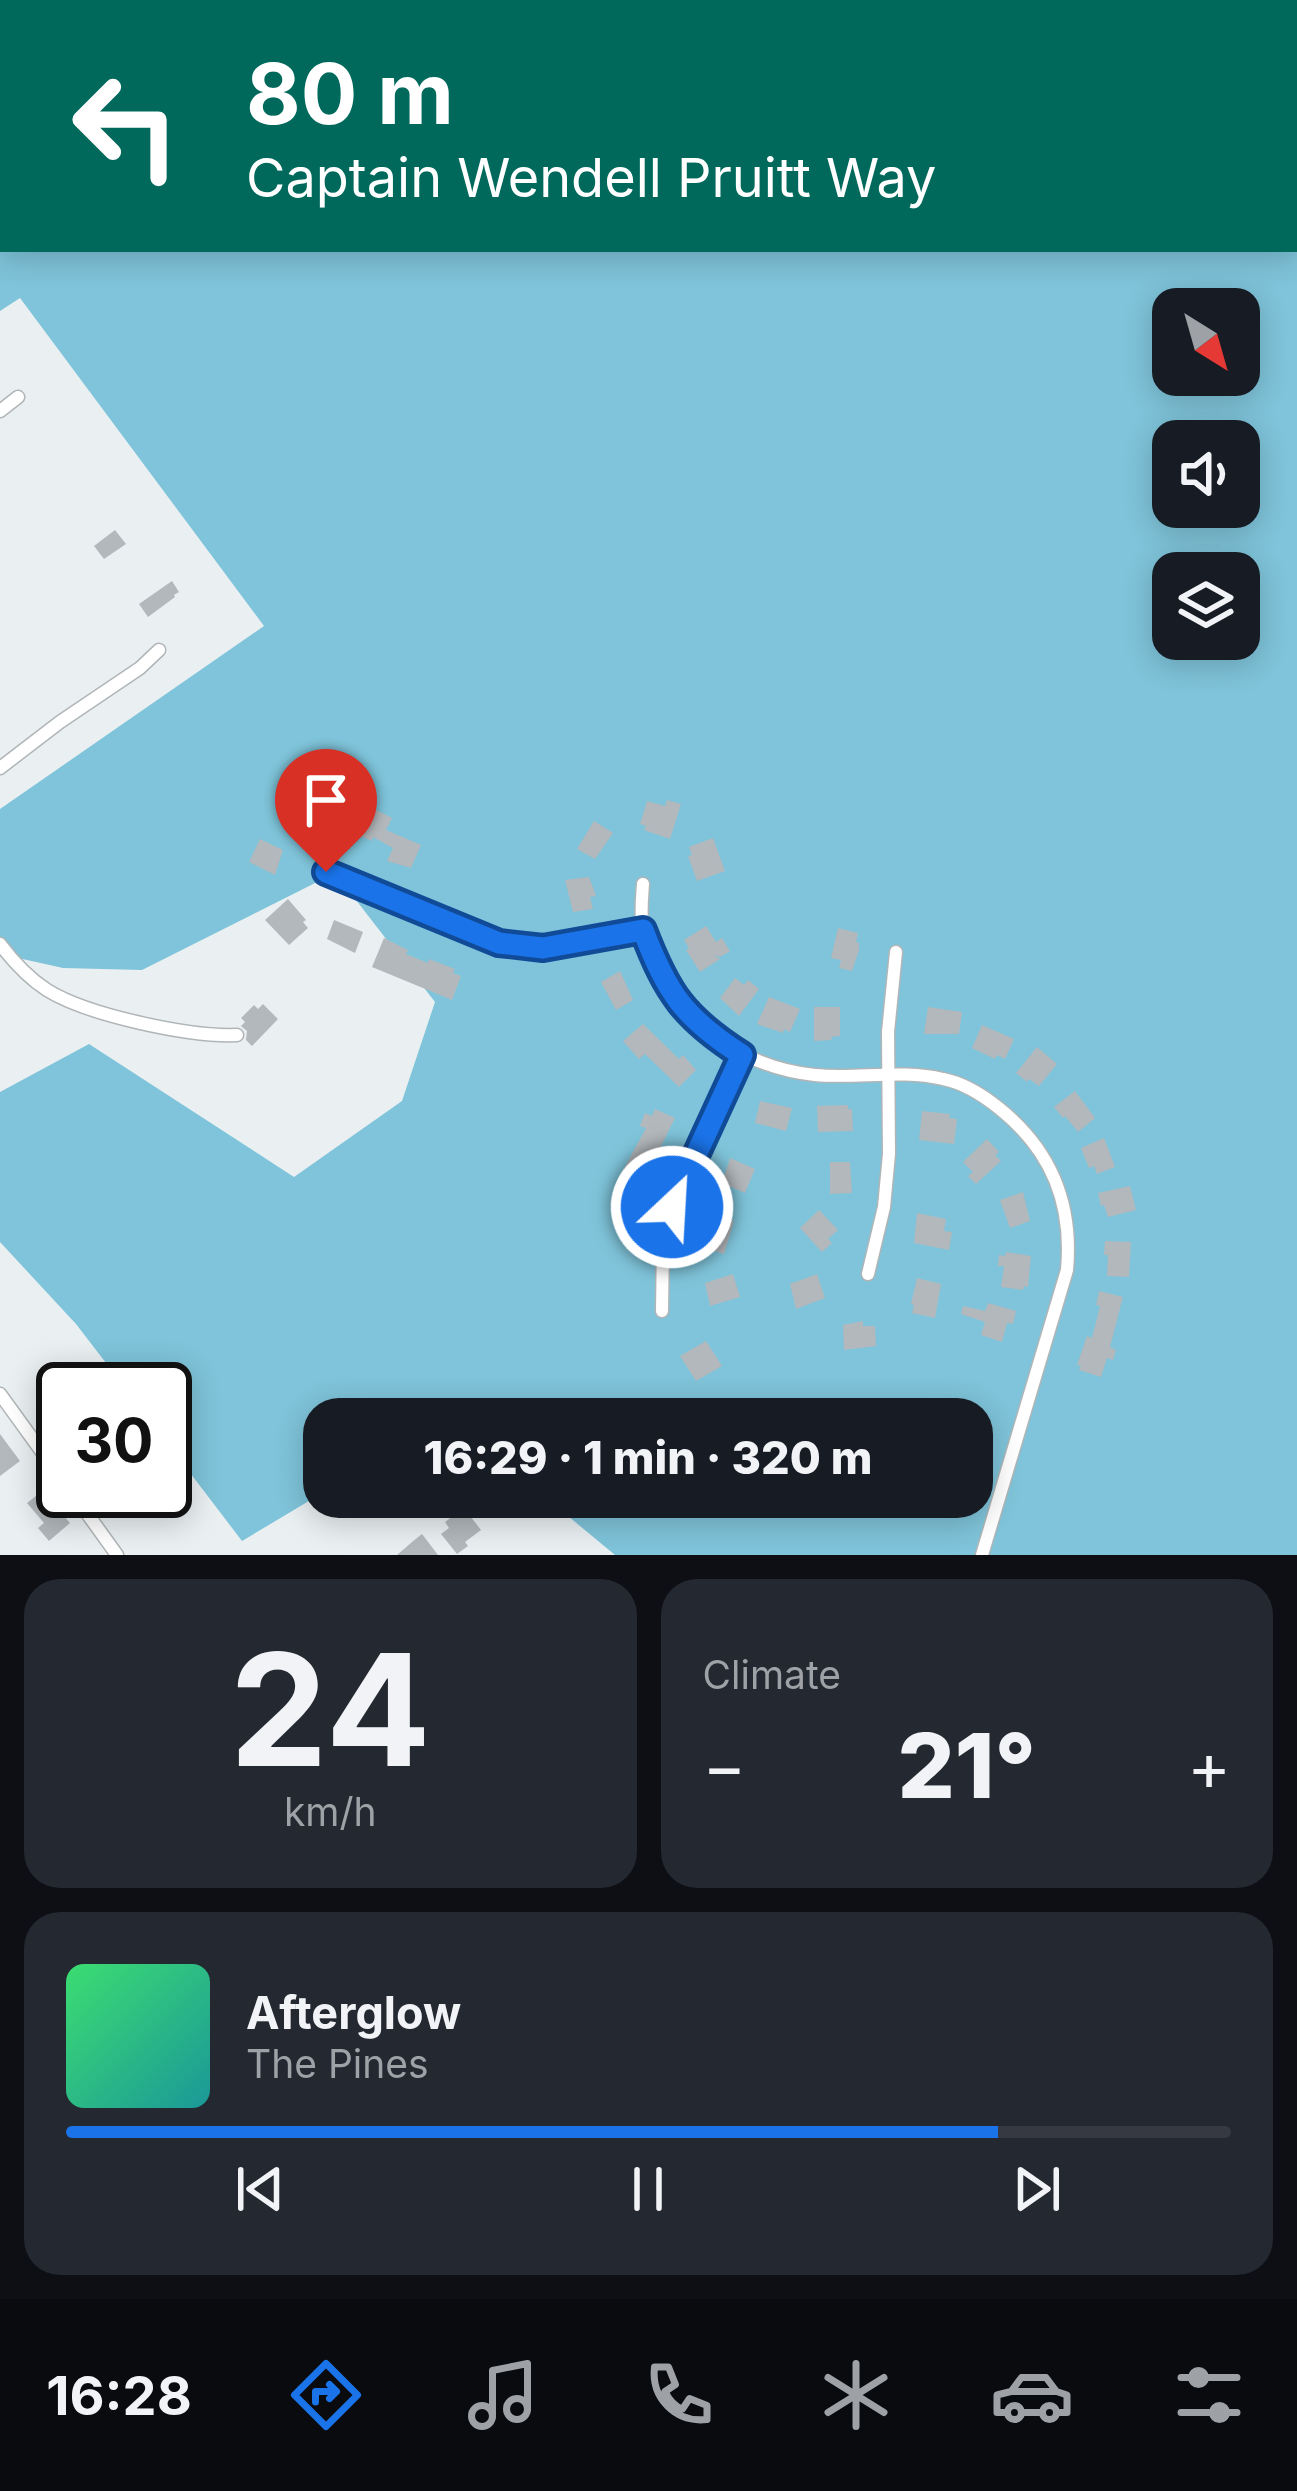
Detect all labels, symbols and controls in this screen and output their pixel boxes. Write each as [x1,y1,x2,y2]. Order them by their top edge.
text: 80 m [246,43,454,144]
icon: left [48,48,204,204]
text: Captain Wendell Pruitt Way [246,145,936,210]
north arrow [1152,288,1260,396]
map controls [1152,288,1260,660]
button: sound [1152,420,1260,528]
button: layers [1152,552,1260,660]
pin [275,749,377,872]
icon: arrive [293,767,359,833]
position arrow [609,1144,735,1270]
speed limit sign: 30 [36,1362,192,1518]
text: 16:29 · 1 min · 320 m [424,1430,872,1485]
text: 24 [230,1615,431,1804]
text: Climate [703,1651,841,1698]
text: 21° [897,1711,1036,1820]
text: − [703,1726,746,1806]
text: + [1187,1726,1231,1806]
text: km/h [284,1788,377,1835]
text: Afterglow [246,1985,461,2040]
text: The Pines [246,2040,429,2087]
icon: previous [227,2156,293,2222]
icon: pause [615,2156,681,2222]
icon: next [1004,2156,1070,2222]
icon: directions [284,2353,368,2437]
icon: music [461,2353,545,2437]
icon: phone [637,2353,721,2437]
icon: climate [814,2353,898,2437]
icon: car [990,2353,1074,2437]
icon: filters [1167,2353,1251,2437]
text: 16:28 [46,2363,192,2428]

